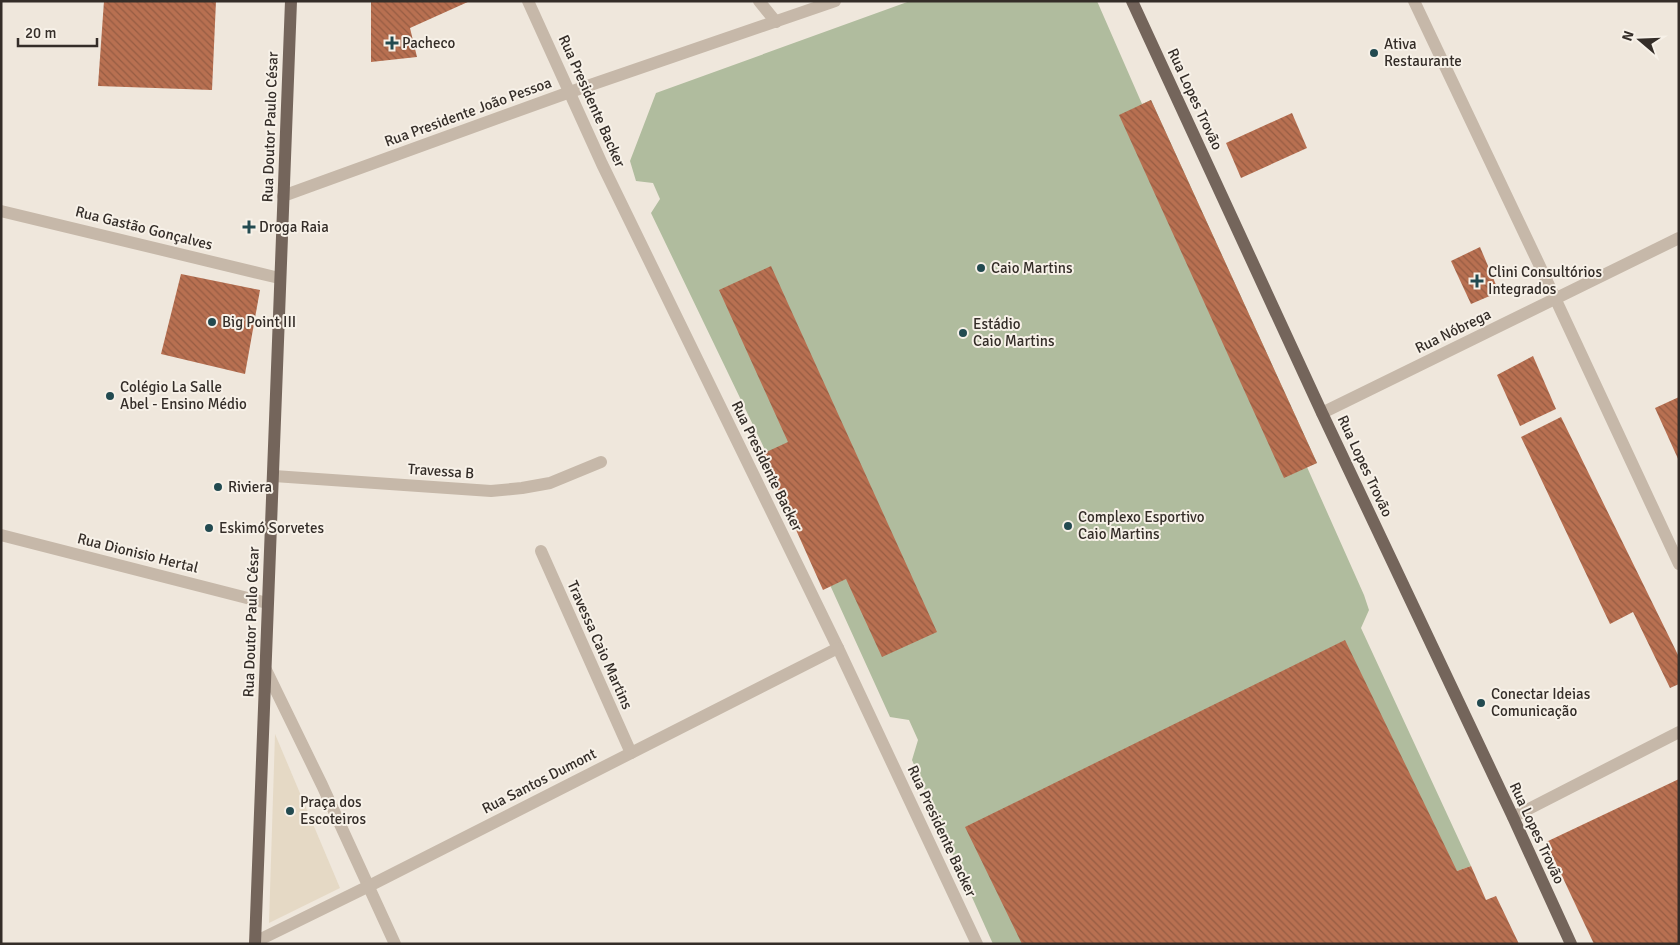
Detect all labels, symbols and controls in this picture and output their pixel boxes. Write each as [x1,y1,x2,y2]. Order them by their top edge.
scale bar [18,15,96,47]
north arrow [1615,15,1665,65]
text: 20 m [25,24,56,42]
text: N [1619,29,1638,43]
street label: Rua Presidente Backer [555,32,629,170]
place label: Pacheco [402,34,455,52]
place label: Ativa Restaurante [1384,35,1462,70]
marker: Pacheco [386,37,398,49]
street label: Rua Lopes Trovão [1164,45,1226,153]
marker: Ativa Restaurante [1368,47,1380,59]
street label: Rua Doutor Paulo César [258,51,282,203]
street label: Rua Presidente João Pessoa [382,73,554,151]
street label: Rua Gastão Gonçalves [74,202,215,254]
place label: Droga Raia [259,218,329,236]
marker: Droga Raia [243,221,255,233]
place label: Caio Martins [991,259,1073,277]
marker: Caio Martins [975,262,987,274]
place label: Clini Consultórios Integrados [1488,263,1602,298]
marker: Clini Consultórios Integrados [1470,274,1484,288]
street label: Rua Nóbrega [1412,305,1494,357]
place label: Big Point III [222,313,296,331]
place label: Estádio Caio Martins [973,315,1055,350]
marker: Big Point III [206,316,218,328]
marker: Estádio Caio Martins [957,327,969,339]
place label: Colégio La Salle Abel - Ensino Médio [120,378,247,413]
marker: Colégio La Salle Abel - Ensino Médio [104,390,116,402]
street label: Rua Presidente Backer [728,398,807,535]
street label: Rua Lopes Trovão [1334,412,1396,520]
street label: Travessa B [407,460,475,482]
place label: Riviera [228,478,272,496]
marker: Riviera [212,481,224,493]
place label: Complexo Esportivo Caio Martins [1078,508,1205,543]
place label: Eskimó Sorvetes [219,519,324,537]
marker: Complexo Esportivo Caio Martins [1062,520,1074,532]
marker: Eskimó Sorvetes [203,522,215,534]
street label: Rua Dionisio Hertal [76,529,200,577]
street label: Rua Doutor Paulo César [239,546,263,698]
street label: Travessa Caio Martins [563,578,637,713]
place label: Conectar Ideias Comunicação [1491,685,1591,720]
marker: Conectar Ideias Comunicação [1475,697,1487,709]
street label: Rua Santos Dumont [479,744,599,818]
street label: Rua Presidente Backer [904,762,981,900]
street label: Rua Lopes Trovão [1506,779,1568,887]
place label: Praça dos Escoteiros [300,793,366,828]
marker: Praça dos Escoteiros [284,805,296,817]

